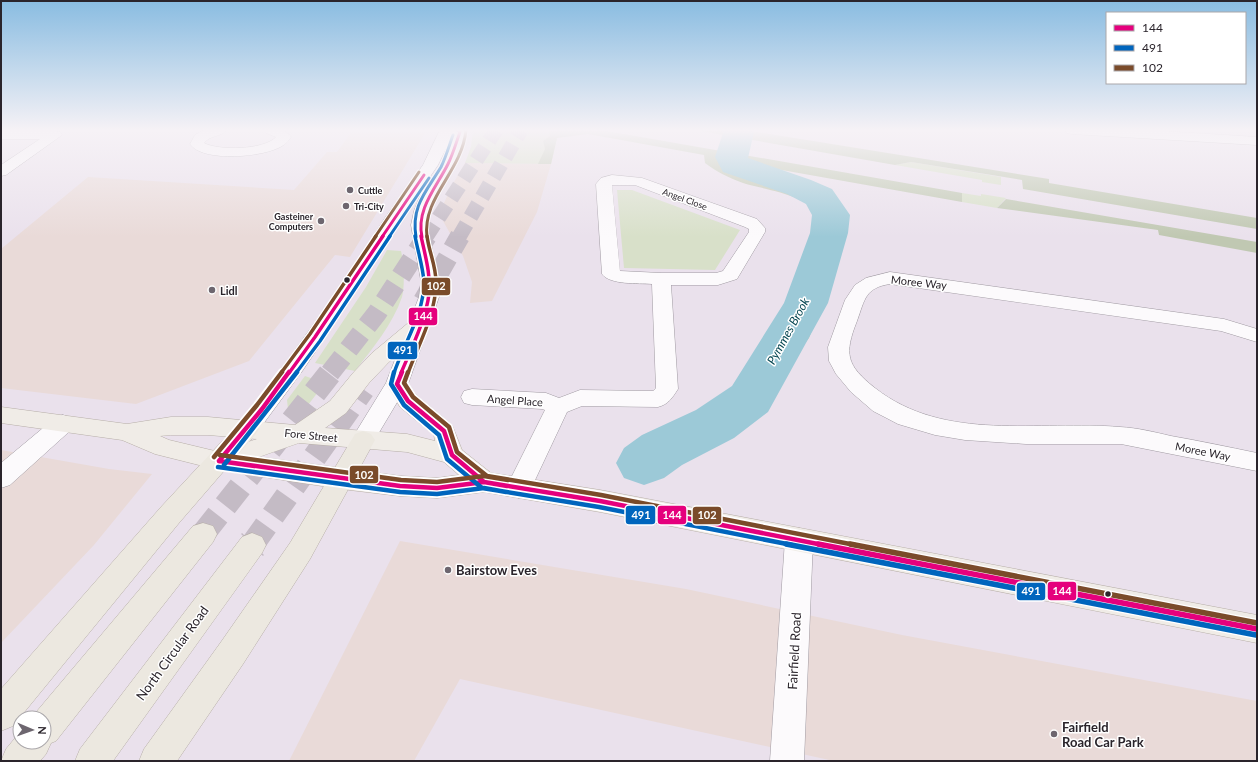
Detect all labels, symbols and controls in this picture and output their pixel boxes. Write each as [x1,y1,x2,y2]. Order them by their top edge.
legend [1106,12,1246,84]
text: 144 [1142,20,1163,35]
text: 491 [1142,40,1163,55]
text: 102 [1142,60,1163,75]
marker: Cuttle [345,185,355,195]
place label: Cuttle [358,185,383,196]
street label: Angel Close [661,186,709,212]
marker: Tri-City [341,201,351,211]
place label: Tri-City [354,201,384,212]
place label: Gasteiner Computers [269,211,314,232]
marker: Gasteiner Computers [316,216,326,226]
street label: Moree Way [890,273,948,291]
unlabelled marker [342,275,352,285]
line badge: 102 [421,277,451,296]
text: 102 [426,279,446,292]
place label: Lidl [220,284,238,297]
marker: Lidl [207,285,217,295]
water label: Pymmes Brook [764,295,813,367]
line badge: 144 [408,307,438,326]
text: 144 [413,309,433,322]
line badge: 491 [387,341,418,360]
text: 491 [393,343,413,356]
street label: Angel Place [487,392,544,408]
street label: Fore Street [284,426,338,444]
street label: Moree Way [1174,439,1232,463]
line badge: 102 [349,465,379,484]
text: 102 [354,468,374,481]
line badge: 491 [625,505,656,525]
line badge: 144 [657,505,687,525]
line badge: 102 [692,506,722,525]
text: 491 [631,508,651,521]
text: 144 [662,508,682,521]
text: 102 [697,508,717,521]
place label: Bairstow Eves [456,562,537,578]
marker: Bairstow Eves [443,565,453,575]
line badge: 144 [1047,581,1077,601]
line badge: 491 [1016,582,1046,601]
text: 491 [1021,584,1041,597]
text: 144 [1052,584,1072,597]
unlabelled marker [1103,589,1113,599]
street label: North Circular Road [132,603,212,703]
street label: Fairfield Road [784,612,804,690]
north arrow [12,710,52,750]
place label: Fairfield Road Car Park [1062,719,1144,750]
text: N [36,726,49,735]
marker: Fairfield Road Car Park [1049,729,1059,739]

